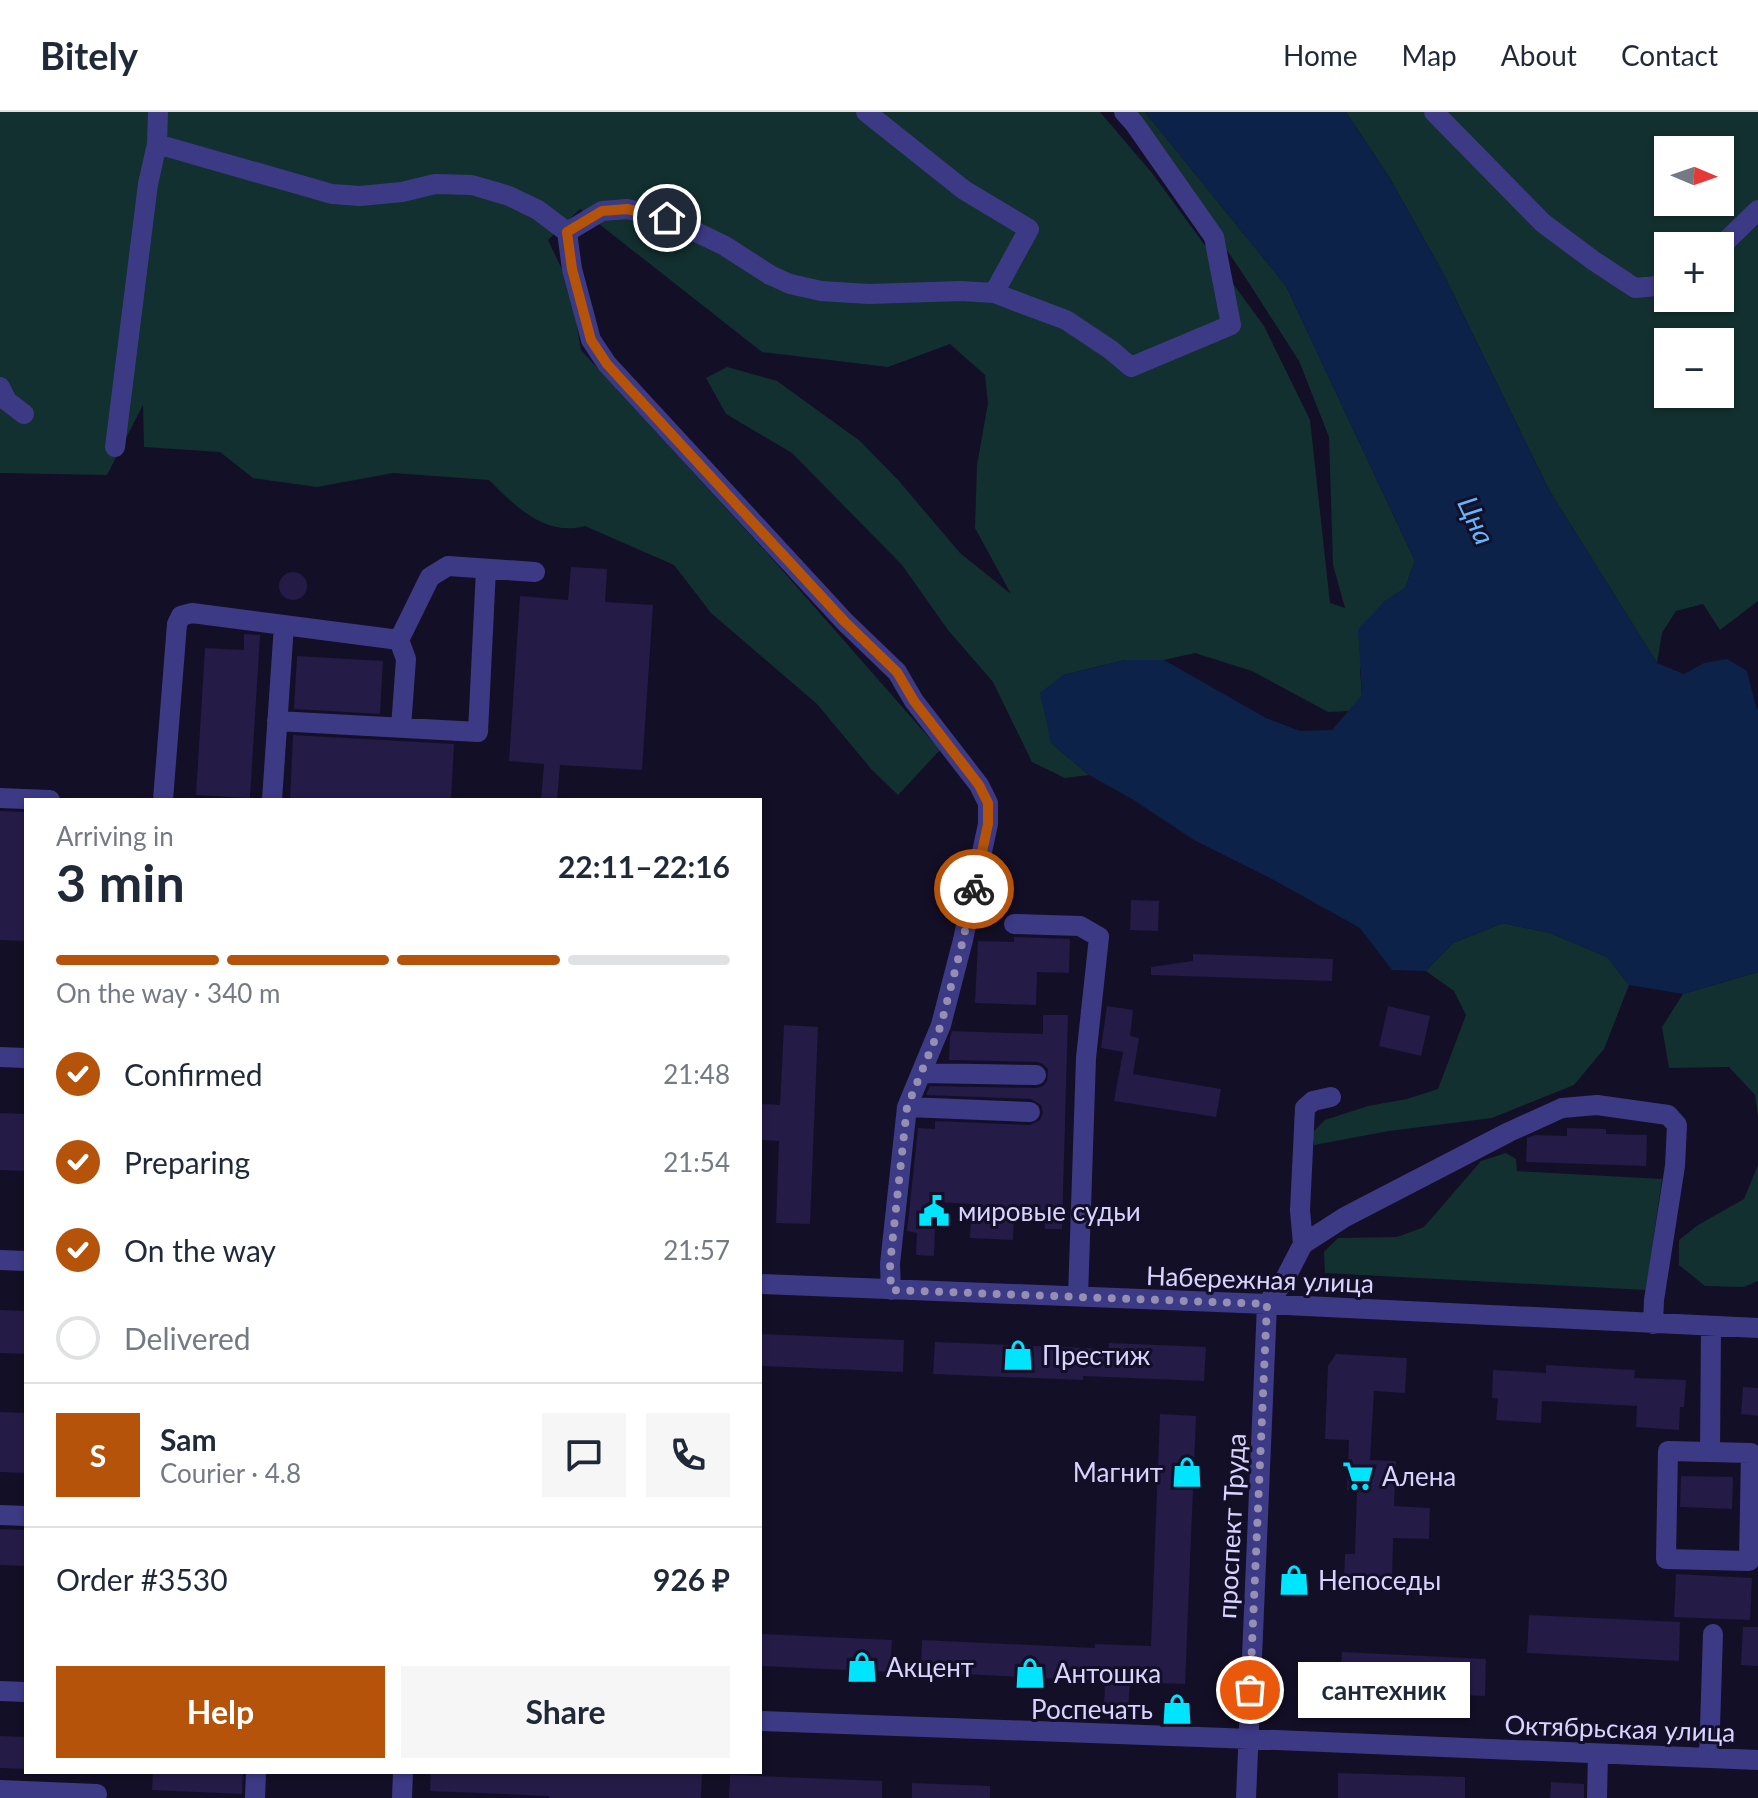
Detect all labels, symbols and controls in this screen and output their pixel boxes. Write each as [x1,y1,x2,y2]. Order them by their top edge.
text: Bitely [40,32,138,78]
text: Home [1283,38,1358,72]
text: Map [1402,38,1457,72]
text: About [1501,38,1577,72]
text: Contact [1621,38,1718,72]
north arrow [1654,136,1734,216]
map controls [1654,136,1734,408]
pin [633,184,701,252]
icon: home [645,196,689,240]
button: + [1654,232,1734,312]
button: − [1654,328,1734,408]
water label: Цна [1451,491,1503,549]
text: Arriving in [56,820,174,852]
text: 22:11–22:16 [558,848,730,884]
courier [934,849,1014,929]
text: 3 min [56,851,185,913]
icon: bike [952,867,996,911]
text: On the way · 340 m [56,977,280,1009]
icon: check [56,1052,100,1096]
text: Confirmed [124,1056,263,1092]
text: 21:48 [663,1058,730,1090]
icon: check [56,1140,100,1184]
text: Preparing [124,1144,250,1180]
text: 21:54 [663,1146,730,1178]
public building icon: мировые судьи [917,1194,951,1228]
place label: мировые судьи [958,1195,1141,1227]
icon: check [56,1228,100,1272]
text: On the way [124,1232,276,1268]
text: 21:57 [663,1234,730,1266]
street label: Набережная улица [1145,1259,1375,1299]
text: Delivered [124,1320,251,1356]
shop icon: Престиж [1001,1338,1035,1372]
place label: Престиж [1042,1339,1151,1371]
button: chat [542,1413,626,1497]
button: phone [646,1413,730,1497]
text: Sam [160,1421,217,1457]
street label: проспект Труда [1210,1432,1252,1620]
text: S [90,1437,106,1473]
shop icon: Магнит [1170,1455,1204,1489]
place label: Магнит [1073,1456,1163,1488]
text: Courier · 4.8 [160,1457,301,1489]
supermarket icon: Алена [1341,1459,1375,1493]
place label: Алена [1382,1460,1456,1492]
text: Order #3530 [56,1561,228,1597]
text: 926 ₽ [653,1561,730,1597]
shop icon: Непоседы [1277,1563,1311,1597]
place label: Непоседы [1318,1564,1441,1596]
shop icon: Акцент [845,1650,879,1684]
place label: Акцент [886,1651,974,1683]
shop icon: Антошка [1013,1656,1047,1690]
pin [1216,1656,1284,1724]
place label: Антошка [1054,1657,1161,1689]
callout: сантехник [1298,1662,1470,1718]
button: Help [56,1666,385,1758]
button: Share [401,1666,730,1758]
icon: bag [1228,1668,1272,1712]
text: сантехник [1322,1674,1446,1706]
shop icon: Роспечать [1160,1692,1194,1726]
place label: Роспечать [1031,1693,1153,1725]
street label: Октябрьская улица [1504,1708,1736,1748]

